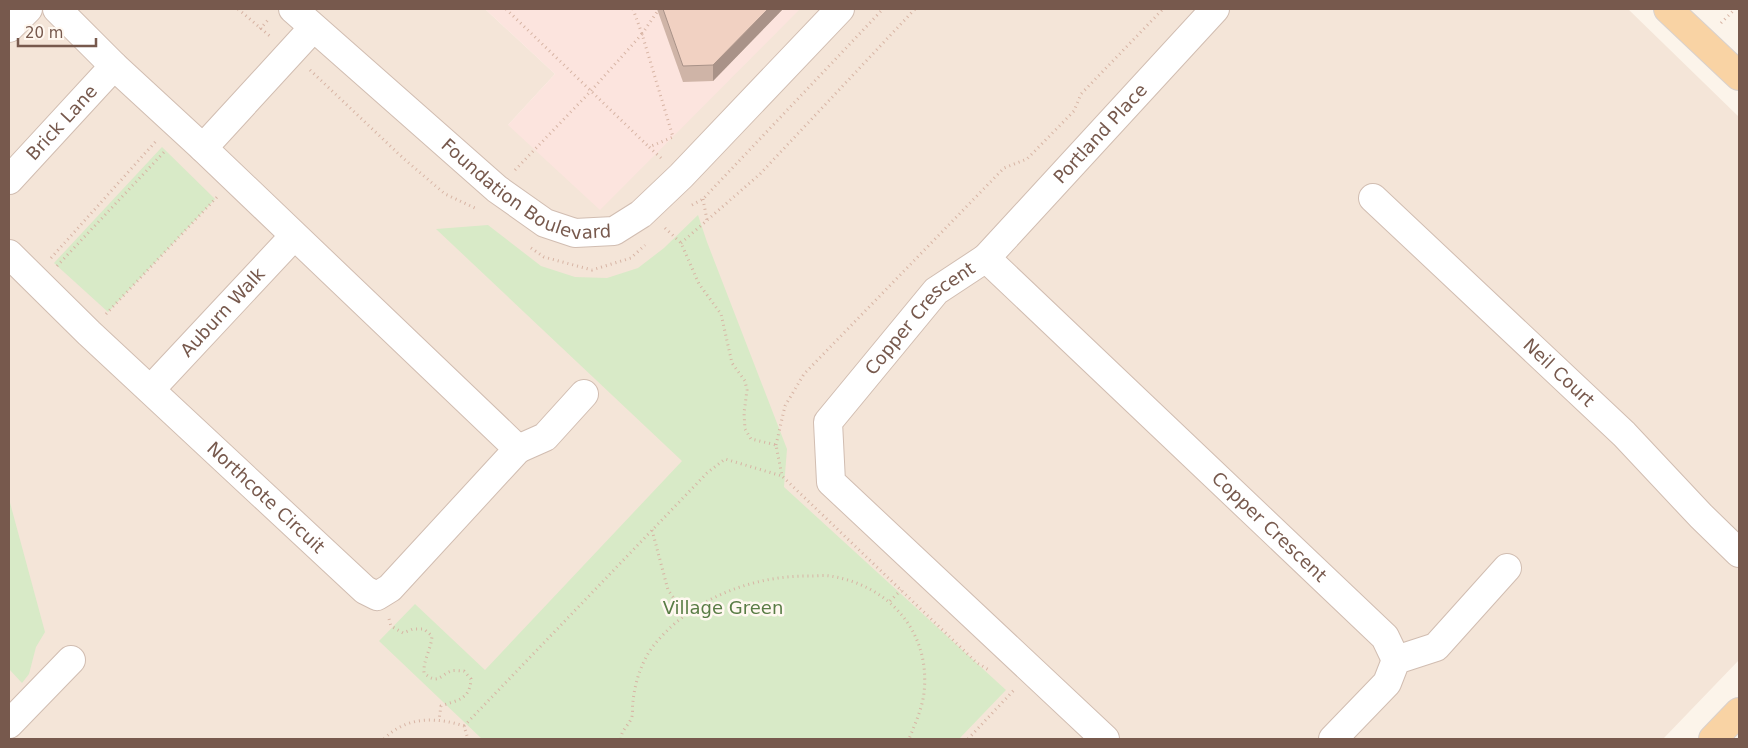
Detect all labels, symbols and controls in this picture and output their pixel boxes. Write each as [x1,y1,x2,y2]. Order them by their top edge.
scale bar [18,15,95,47]
text: 20 m [25,24,63,42]
street label: Portland Place [1049,79,1151,188]
street label: Brick Lane [22,80,101,164]
street label: Foundation Boulevard [437,134,612,243]
street label: Copper Crescent [860,257,979,379]
street label: Auburn Walk [176,263,269,361]
street label: Neil Court [1519,334,1599,411]
street label: Northcote Circuit [203,437,329,557]
street label: Copper Crescent [1208,467,1331,586]
park label: Village Green [663,597,783,618]

